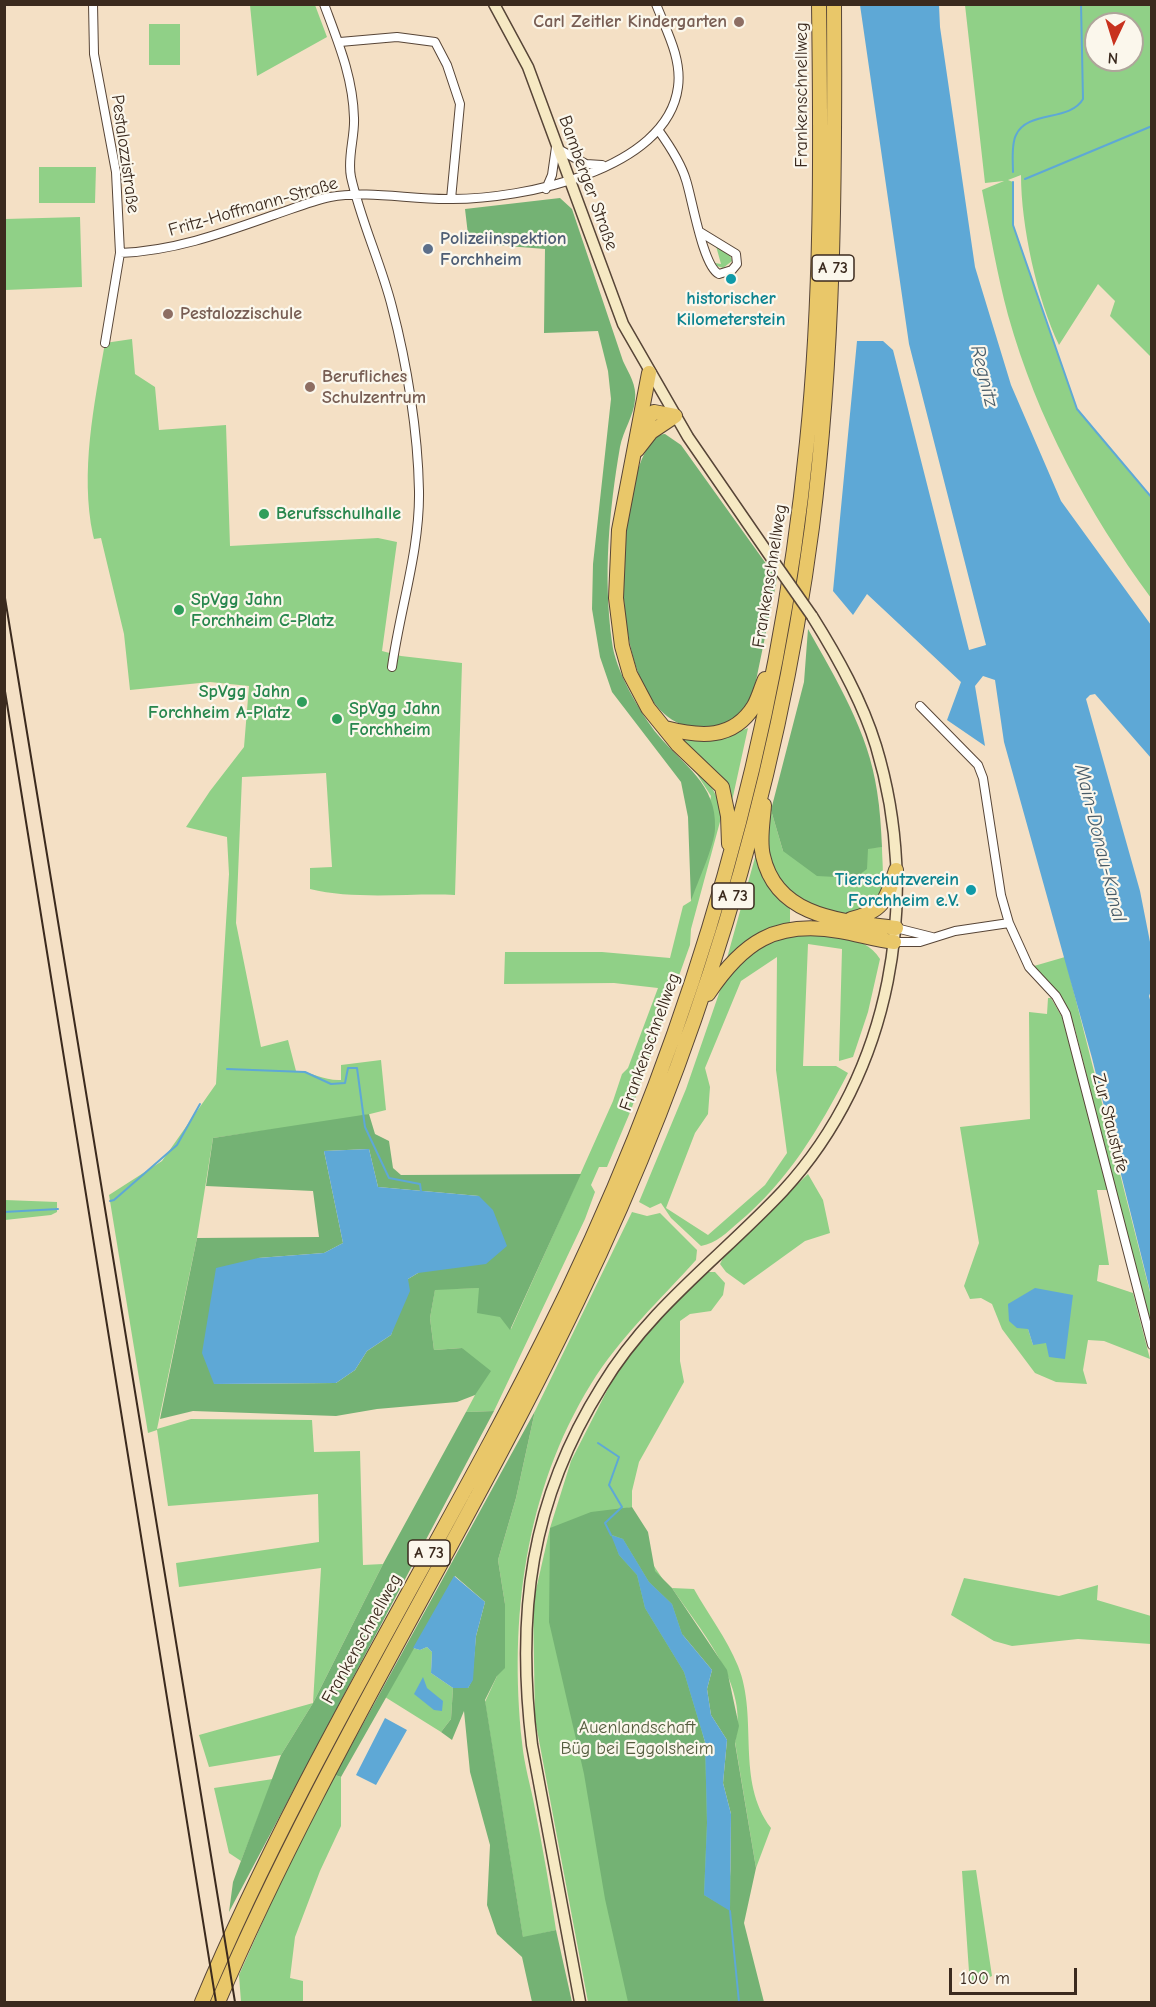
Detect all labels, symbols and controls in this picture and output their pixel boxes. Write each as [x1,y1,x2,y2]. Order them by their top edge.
place label: Carl Zeitler Kindergarten [533,11,727,33]
north arrow [1084,12,1144,72]
marker: Carl Zeitler Kindergarten [732,15,746,29]
street label: Frankenschnellweg [791,22,813,168]
text: N [1107,49,1119,67]
street label: Pestalozzistraße [106,93,144,215]
street label: Bamberger Straße [554,113,622,253]
street label: Fritz-Hoffmann-Straße [166,172,340,242]
place label: Polizeiinspektion Forchheim [440,228,567,270]
marker: Polizeiinspektion Forchheim [421,242,435,256]
road number: A 73 [812,255,854,281]
marker: historischer Kilometerstein [724,272,738,286]
place label: historischer Kilometerstein [677,288,785,330]
place label: Pestalozzischule [180,303,302,325]
marker: Pestalozzischule [161,307,175,321]
water label: Regnitz [965,343,1003,409]
place label: Berufliches Schulzentrum [322,366,426,409]
marker: Berufliches Schulzentrum [303,380,317,394]
place label: Berufsschulhalle [276,503,401,525]
street label: Frankenschnellweg [748,503,792,649]
marker: Berufsschulhalle [257,507,271,521]
place label: SpVgg Jahn Forchheim C-Platz [191,589,334,632]
marker: SpVgg Jahn Forchheim C-Platz [172,603,186,617]
place label: SpVgg Jahn Forchheim A-Platz [148,681,290,724]
marker: SpVgg Jahn Forchheim A-Platz [295,695,309,709]
place label: SpVgg Jahn Forchheim [349,698,440,740]
marker: SpVgg Jahn Forchheim [330,712,344,726]
water label: Main-Donau-Kanal [1069,762,1131,924]
place label: Tierschutzverein Forchheim e.V. [835,869,959,912]
road number: A 73 [712,883,754,909]
marker: Tierschutzverein Forchheim e.V. [964,883,978,897]
street label: Frankenschnellweg [615,970,685,1114]
street label: Zur Staustufe [1087,1071,1133,1175]
road number: A 73 [408,1540,450,1566]
street label: Frankenschnellweg [317,1570,407,1708]
park label: Auenlandschaft Büg bei Eggolsheim [560,1717,714,1760]
scale bar [952,1956,1080,1994]
text: 100 m [960,1968,1010,1989]

